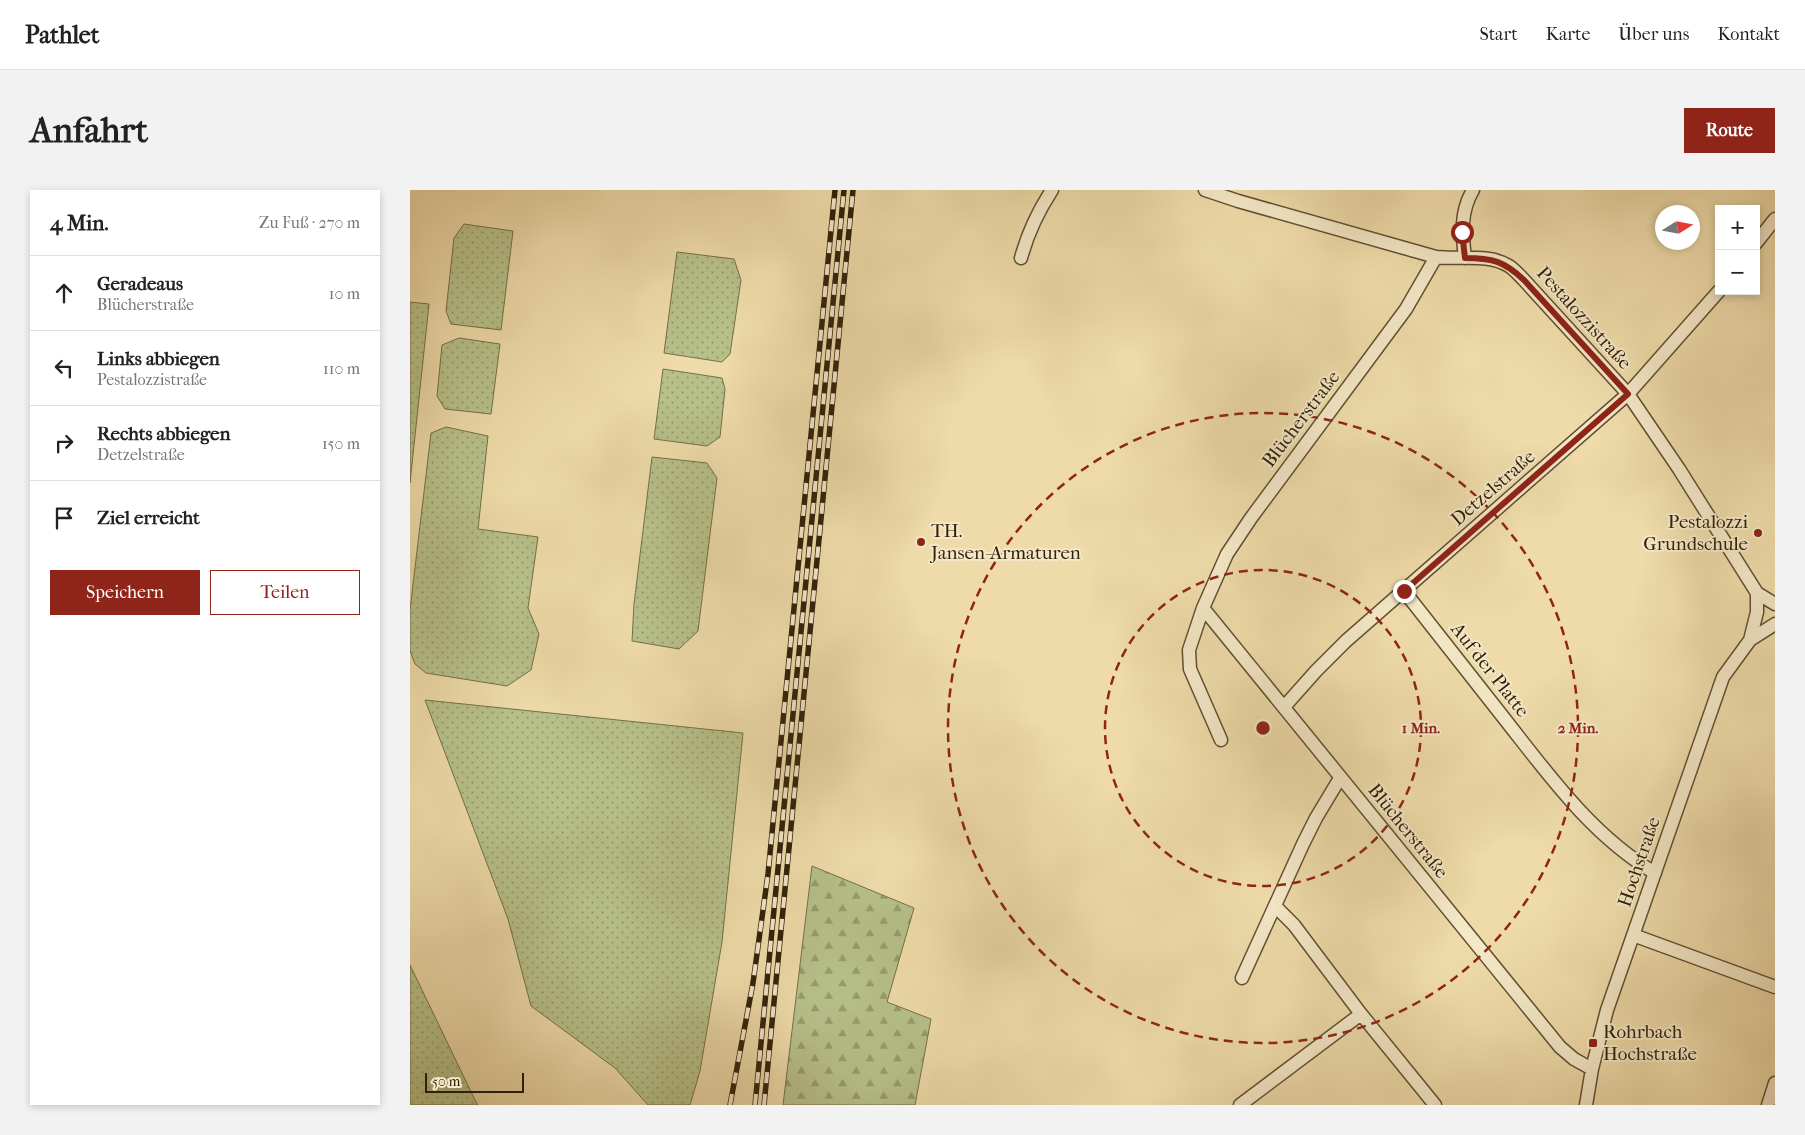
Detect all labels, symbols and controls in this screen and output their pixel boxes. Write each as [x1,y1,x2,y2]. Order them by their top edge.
text: Pathlet [25,21,99,49]
text: Start [1479,24,1518,45]
text: Karte [1546,24,1590,45]
text: Über uns [1618,24,1689,45]
text: Kontakt [1717,24,1780,45]
button: Route [1684,108,1775,153]
text: Anfahrt [30,110,148,151]
north arrow [1655,205,1700,250]
map controls [1715,205,1760,295]
button: + [1715,205,1760,250]
text: 4 Min. [50,211,109,235]
text: Zu Fuß · 270 m [259,213,360,232]
route start [1451,221,1474,244]
button: − [1715,250,1760,295]
street label: Pestalozzistraße [1532,262,1636,374]
text: Geradeaus [97,273,183,295]
icon: ahead [50,279,78,307]
text: 10 m [329,284,360,303]
text: Blücherstraße [97,295,194,314]
text: Links abbiegen [97,348,220,370]
icon: left [50,354,78,382]
text: 110 m [323,359,360,378]
street label: Blücherstraße [1258,366,1344,472]
text: Pestalozzistraße [97,370,207,389]
text: Rechts abbiegen [97,423,231,445]
icon: right [50,429,78,457]
text: 150 m [322,434,360,453]
text: Detzelstraße [97,445,185,464]
street label: Detzelstraße [1446,446,1540,530]
icon: arrive [50,504,78,532]
text: Ziel erreicht [97,507,200,529]
place label: Pestalozzi Grundschule [1643,511,1748,555]
place label: TH. Jansen-Armaturen [929,520,1081,564]
marker: Pestalozzi Grundschule [1752,527,1764,539]
marker: TH. Jansen-Armaturen [915,536,927,548]
button: Speichern [50,570,200,615]
button: Teilen [210,570,360,615]
route end [1393,580,1416,603]
street label: Auf der Platte [1446,618,1534,722]
centre of rings [1254,719,1272,737]
text: 1 Min. [1402,719,1440,737]
text: 2 Min. [1558,719,1598,737]
street label: Blücherstraße [1363,779,1453,883]
street label: Hochstraße [1613,814,1665,910]
place label: Rohrbach Hochstraße [1603,1021,1697,1065]
marker: Rohrbach Hochstraße [1587,1037,1599,1049]
scale bar [425,1070,524,1093]
text: 50 m [432,1073,460,1090]

